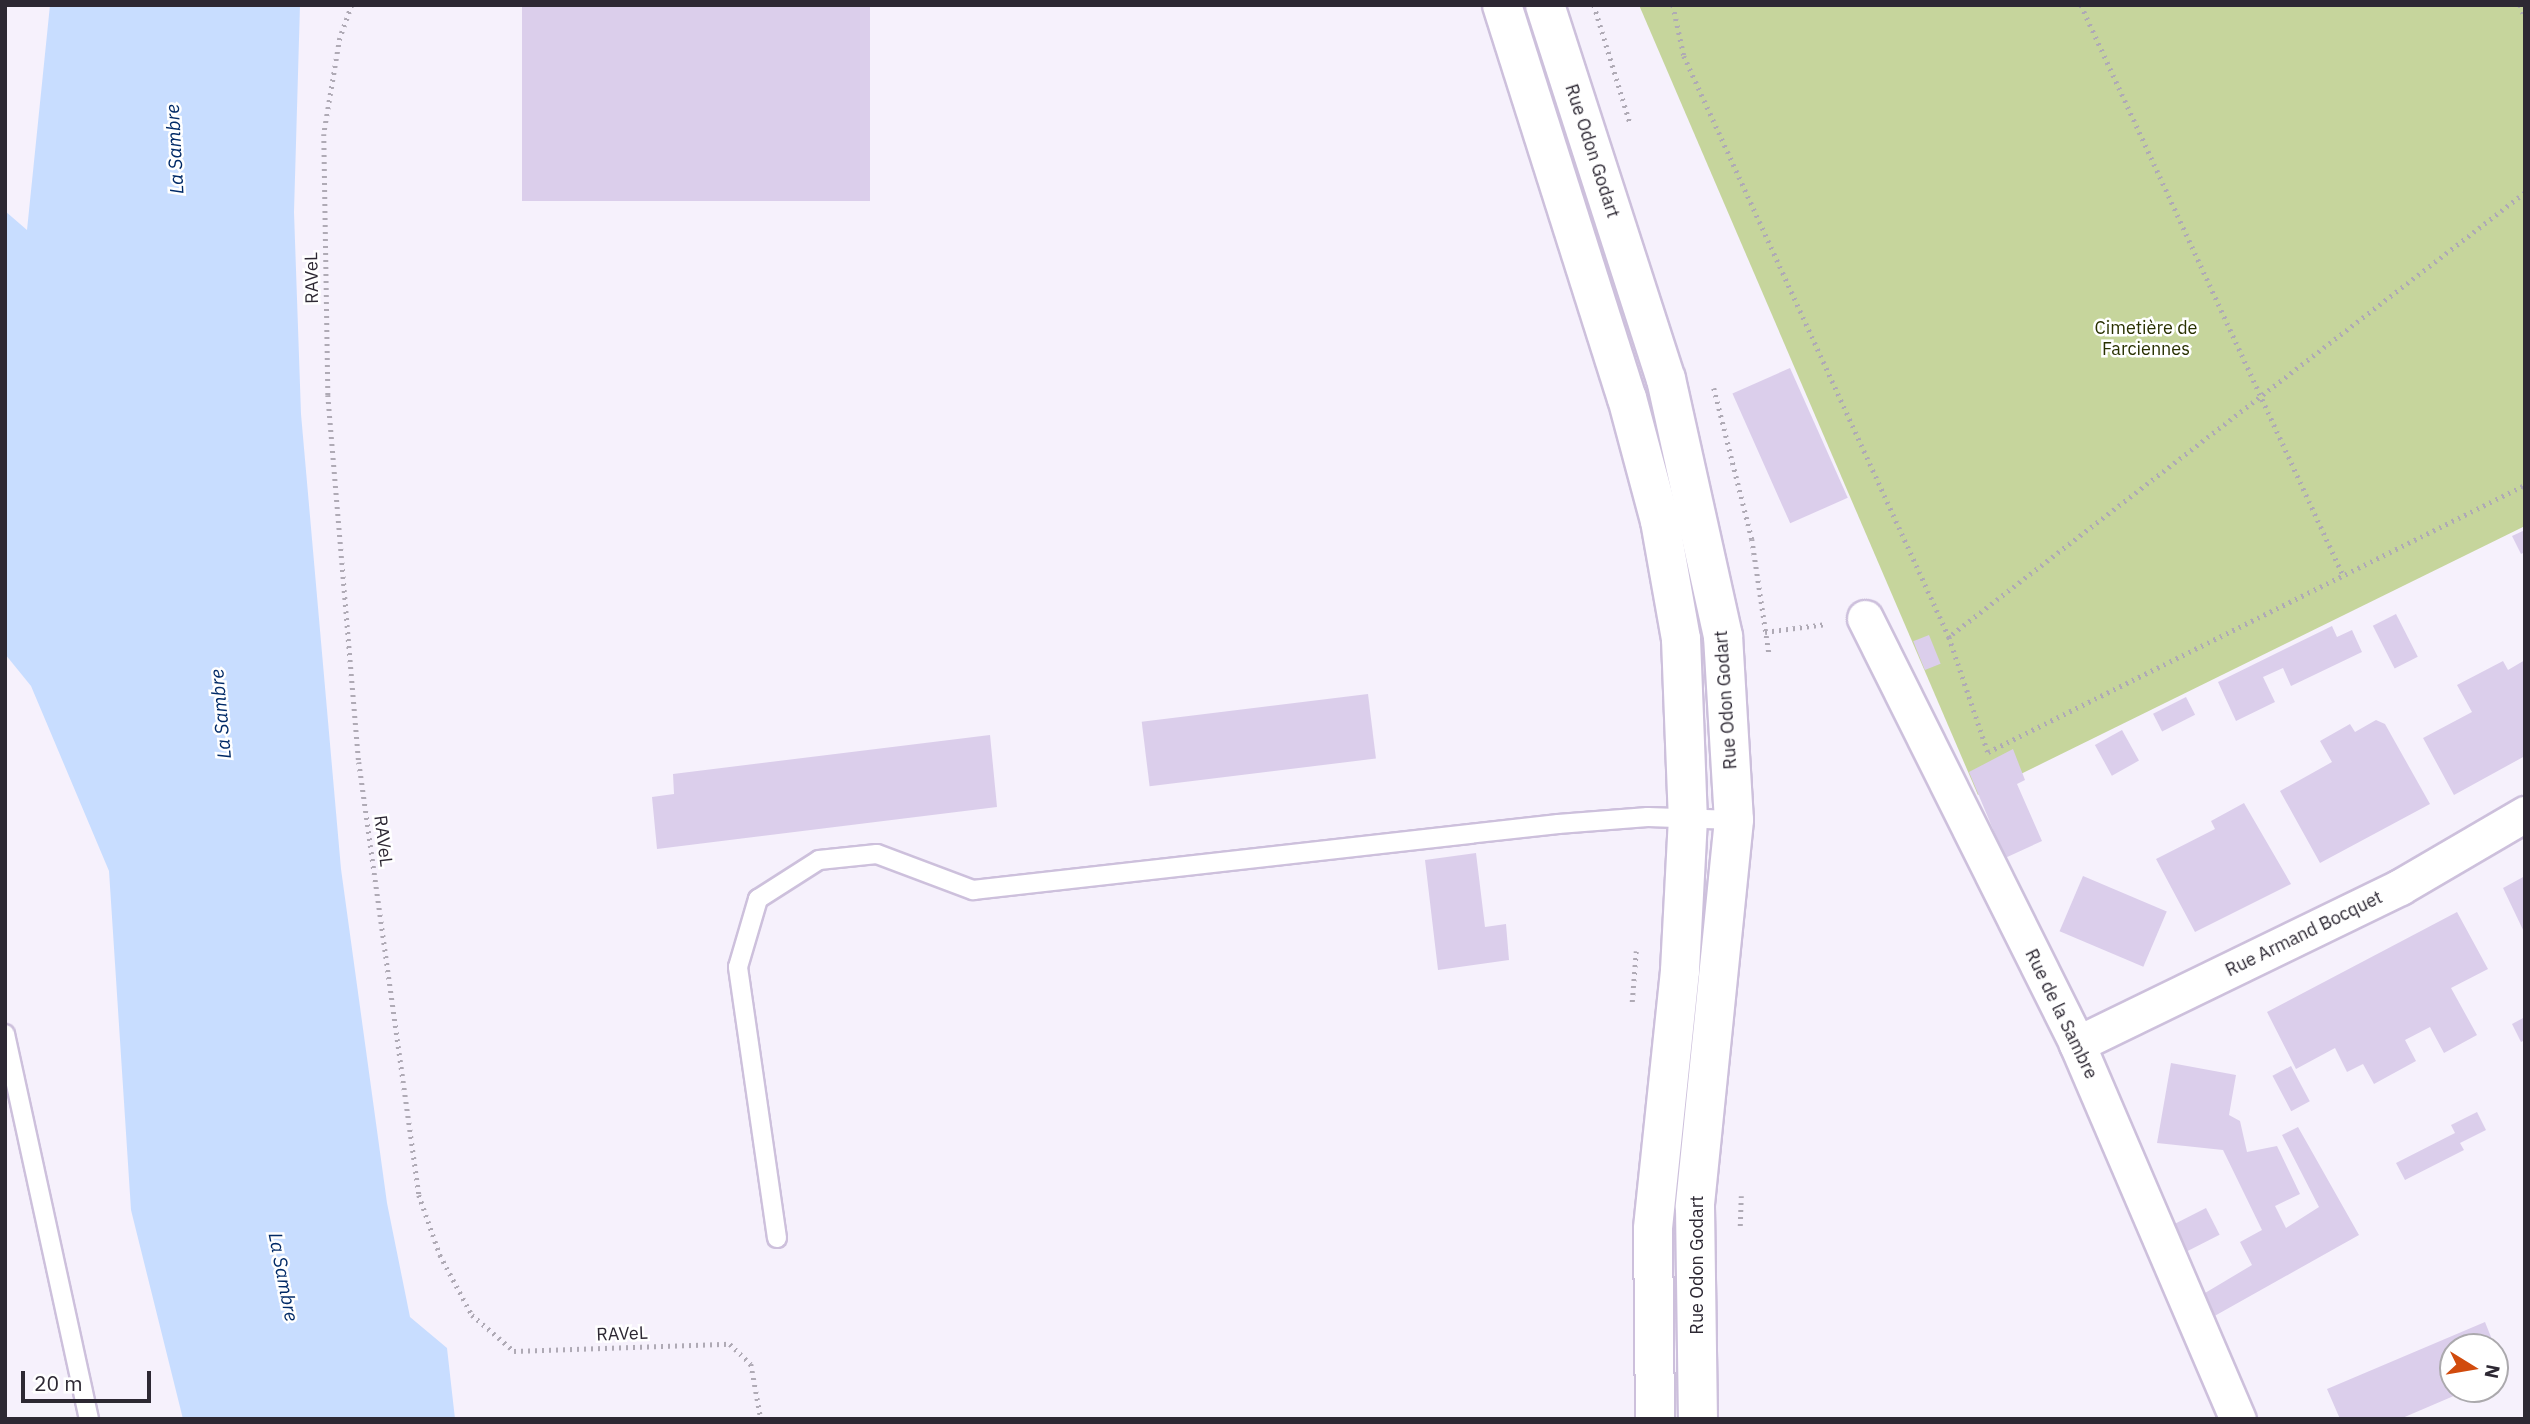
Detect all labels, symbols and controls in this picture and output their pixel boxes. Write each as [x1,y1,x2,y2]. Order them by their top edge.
street label: Rue Odon Godart [1560,81,1624,221]
water label: La Sambre [161,103,189,195]
street label: RAVeL [301,252,323,304]
park label: Cimetière de Farciennes [2095,318,2197,360]
street label: Rue Odon Godart [1710,630,1742,770]
water label: La Sambre [206,668,236,760]
street label: RAVeL [369,814,397,868]
street label: Rue Armand Bocquet [2222,887,2386,981]
street label: Rue de la Sambre [2020,946,2102,1082]
street label: Rue Odon Godart [1686,1195,1708,1335]
water label: La Sambre [263,1231,303,1323]
street label: RAVeL [596,1322,648,1346]
north arrow [2439,1333,2509,1403]
scale bar [24,1358,154,1402]
text: N [2480,1363,2506,1381]
text: 20 m [34,1369,83,1397]

